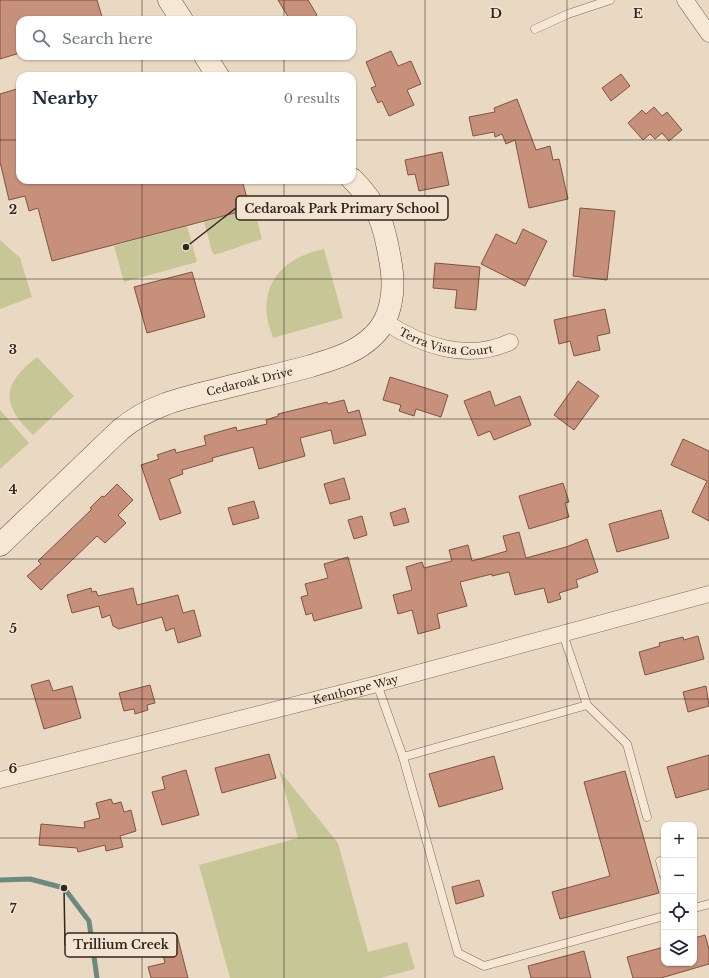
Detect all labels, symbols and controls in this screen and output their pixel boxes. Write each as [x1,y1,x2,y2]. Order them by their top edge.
text: D [490,5,502,22]
text: E [633,5,643,22]
search box [16,16,356,60]
icon: search [30,27,52,49]
text: Search here [62,29,153,48]
text: Nearby [32,88,98,109]
text: 0 results [284,90,340,107]
callout: Cedaroak Park Primary School [236,196,448,220]
text: 2 [9,201,17,218]
text: Cedaroak Park Primary School [244,201,440,216]
street label: Terra Vista Court [397,325,495,358]
text: 3 [9,341,17,358]
street label: Cedaroak Drive [205,364,294,399]
text: 4 [9,481,18,498]
text: 5 [9,620,17,637]
street label: Kenthorpe Way [311,672,400,707]
text: 6 [9,760,18,777]
map controls [661,822,697,966]
button: + [661,822,697,858]
button: − [661,858,697,894]
button: locate [661,894,697,930]
text: 7 [10,900,17,917]
button: layers [661,930,697,966]
callout: Trillium Creek [65,933,177,957]
text: Trillium Creek [73,937,170,952]

